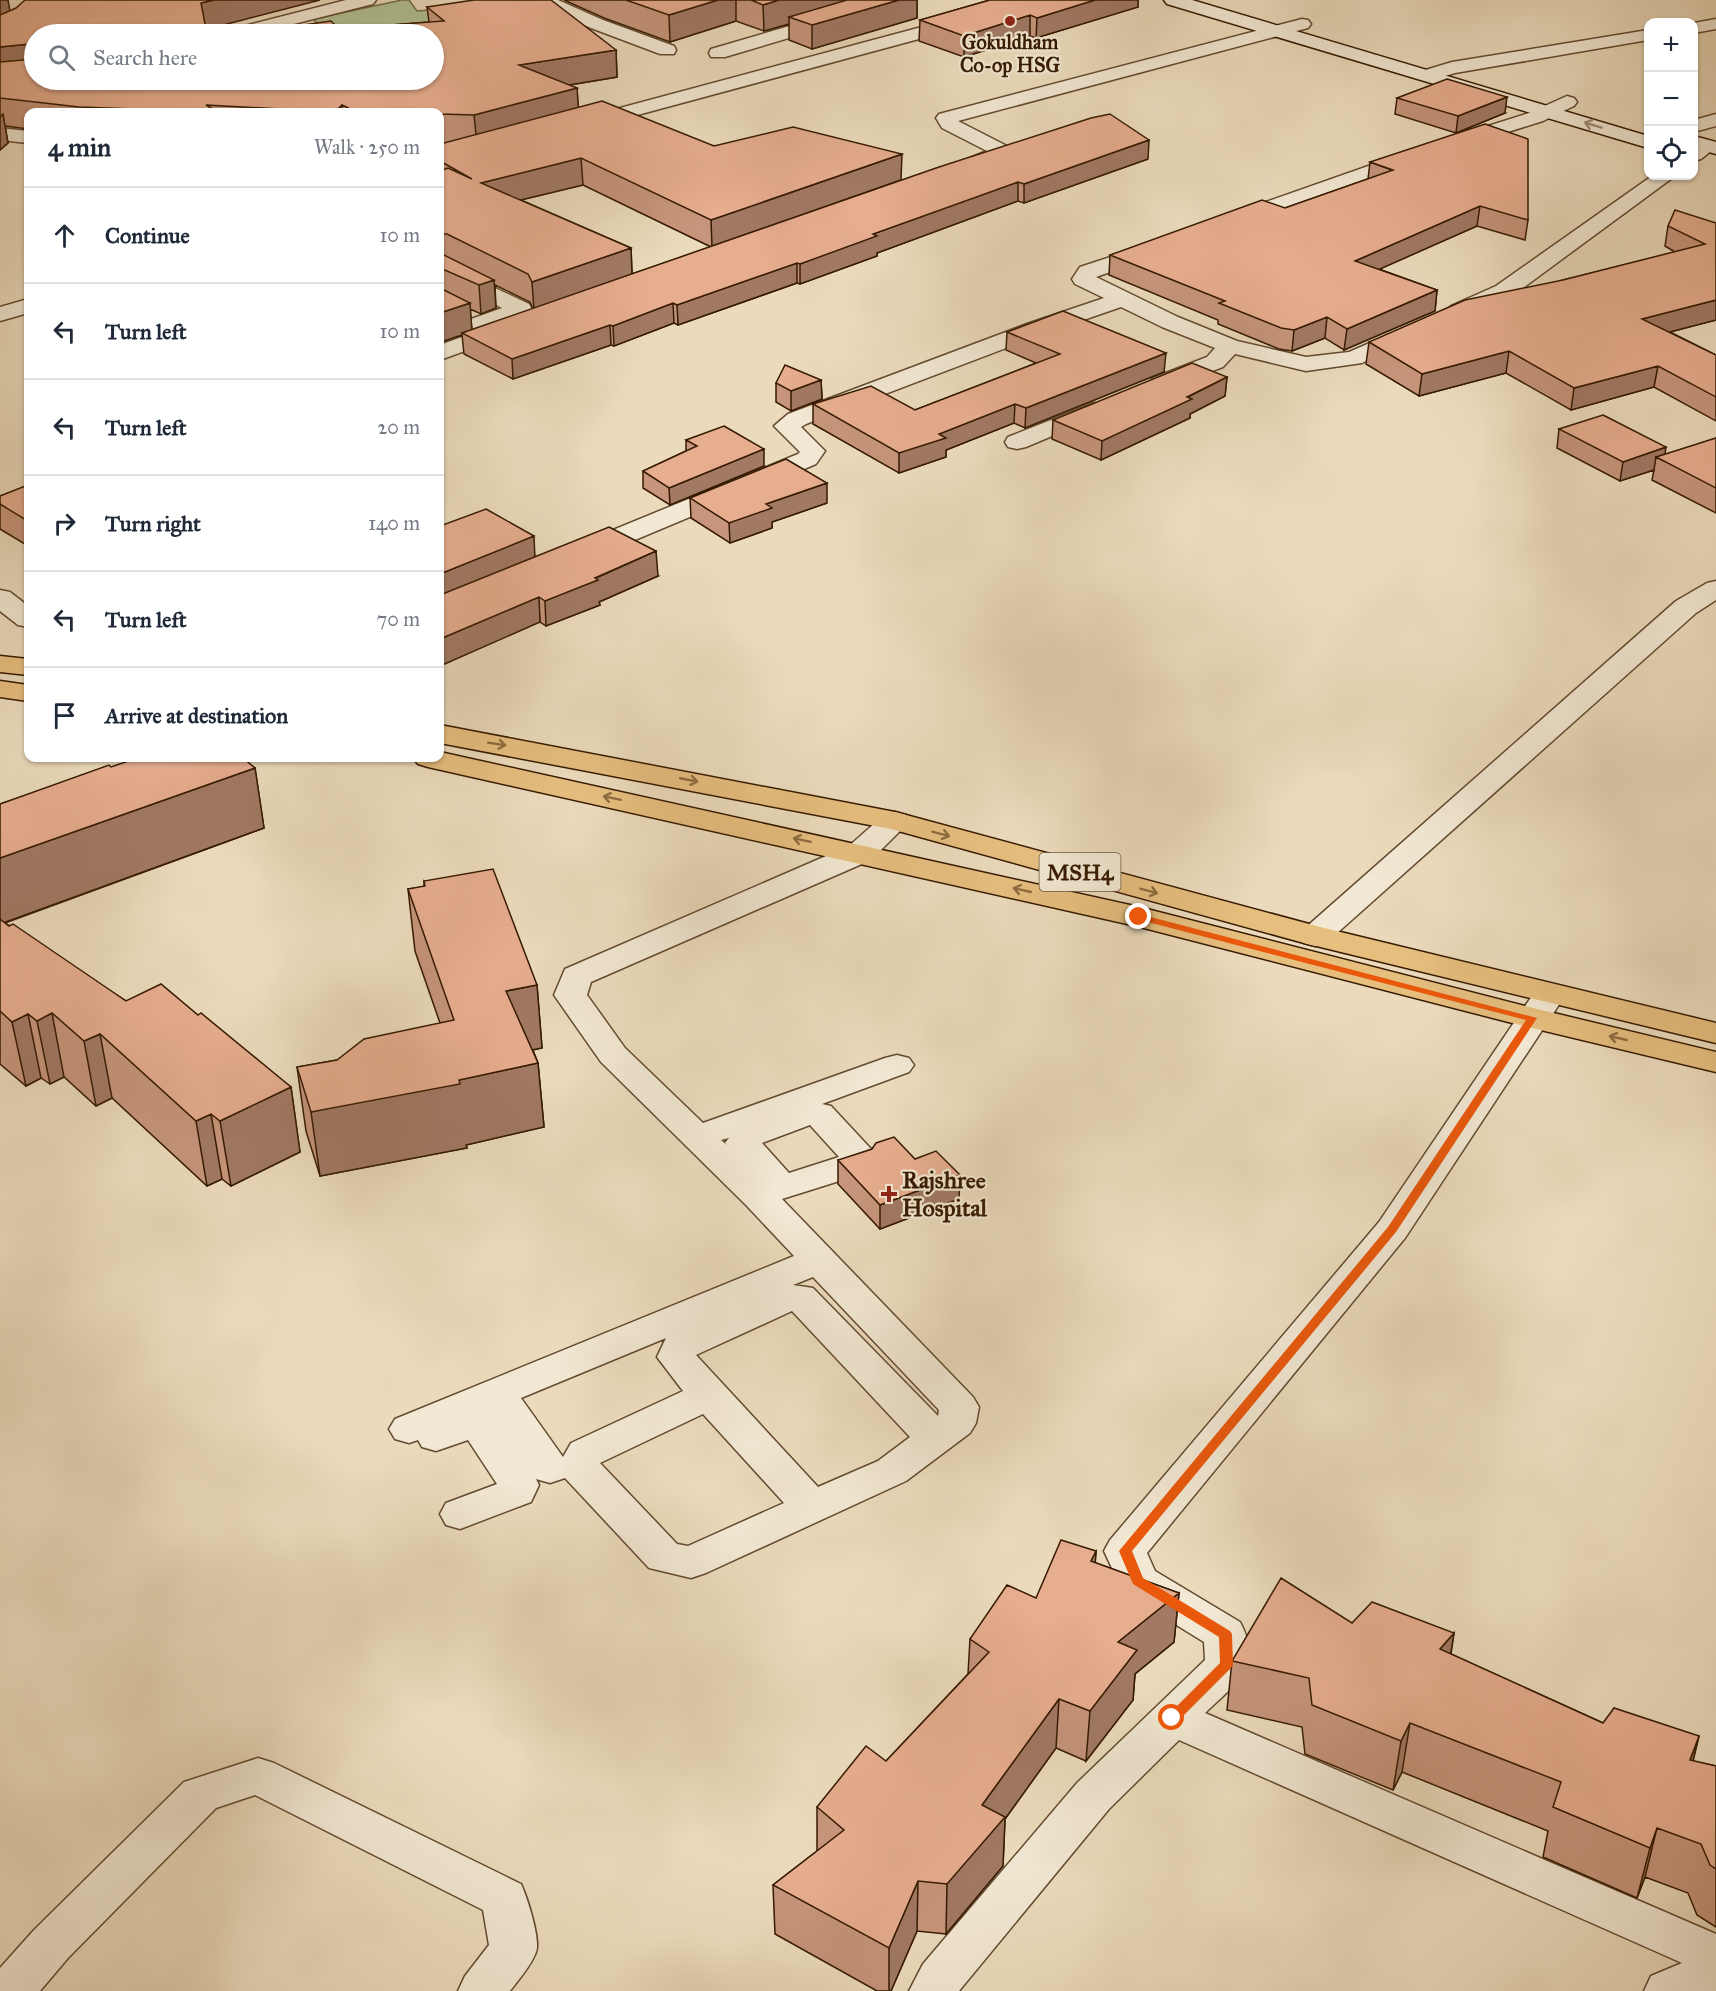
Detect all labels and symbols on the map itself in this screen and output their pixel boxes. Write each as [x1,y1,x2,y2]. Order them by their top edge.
marker: Gokuldham Co-op HSG [1003,14,1017,28]
place label: Gokuldham Co-op HSG [960,30,1060,78]
one-way arrow [1584,118,1603,129]
one-way arrow [487,738,507,749]
one-way arrow [679,775,698,786]
one-way arrow [603,792,622,803]
one-way arrow [931,829,950,840]
one-way arrow [793,834,812,846]
road number: MSH4 [1040,853,1120,891]
one-way arrow [1012,884,1032,895]
one-way arrow [1139,886,1158,897]
route end [1125,903,1151,929]
one-way arrow [1609,1032,1629,1043]
place label: Rajshree Hospital [902,1165,988,1223]
marker: Rajshree Hospital [880,1185,898,1203]
route start [1158,1704,1184,1730]

